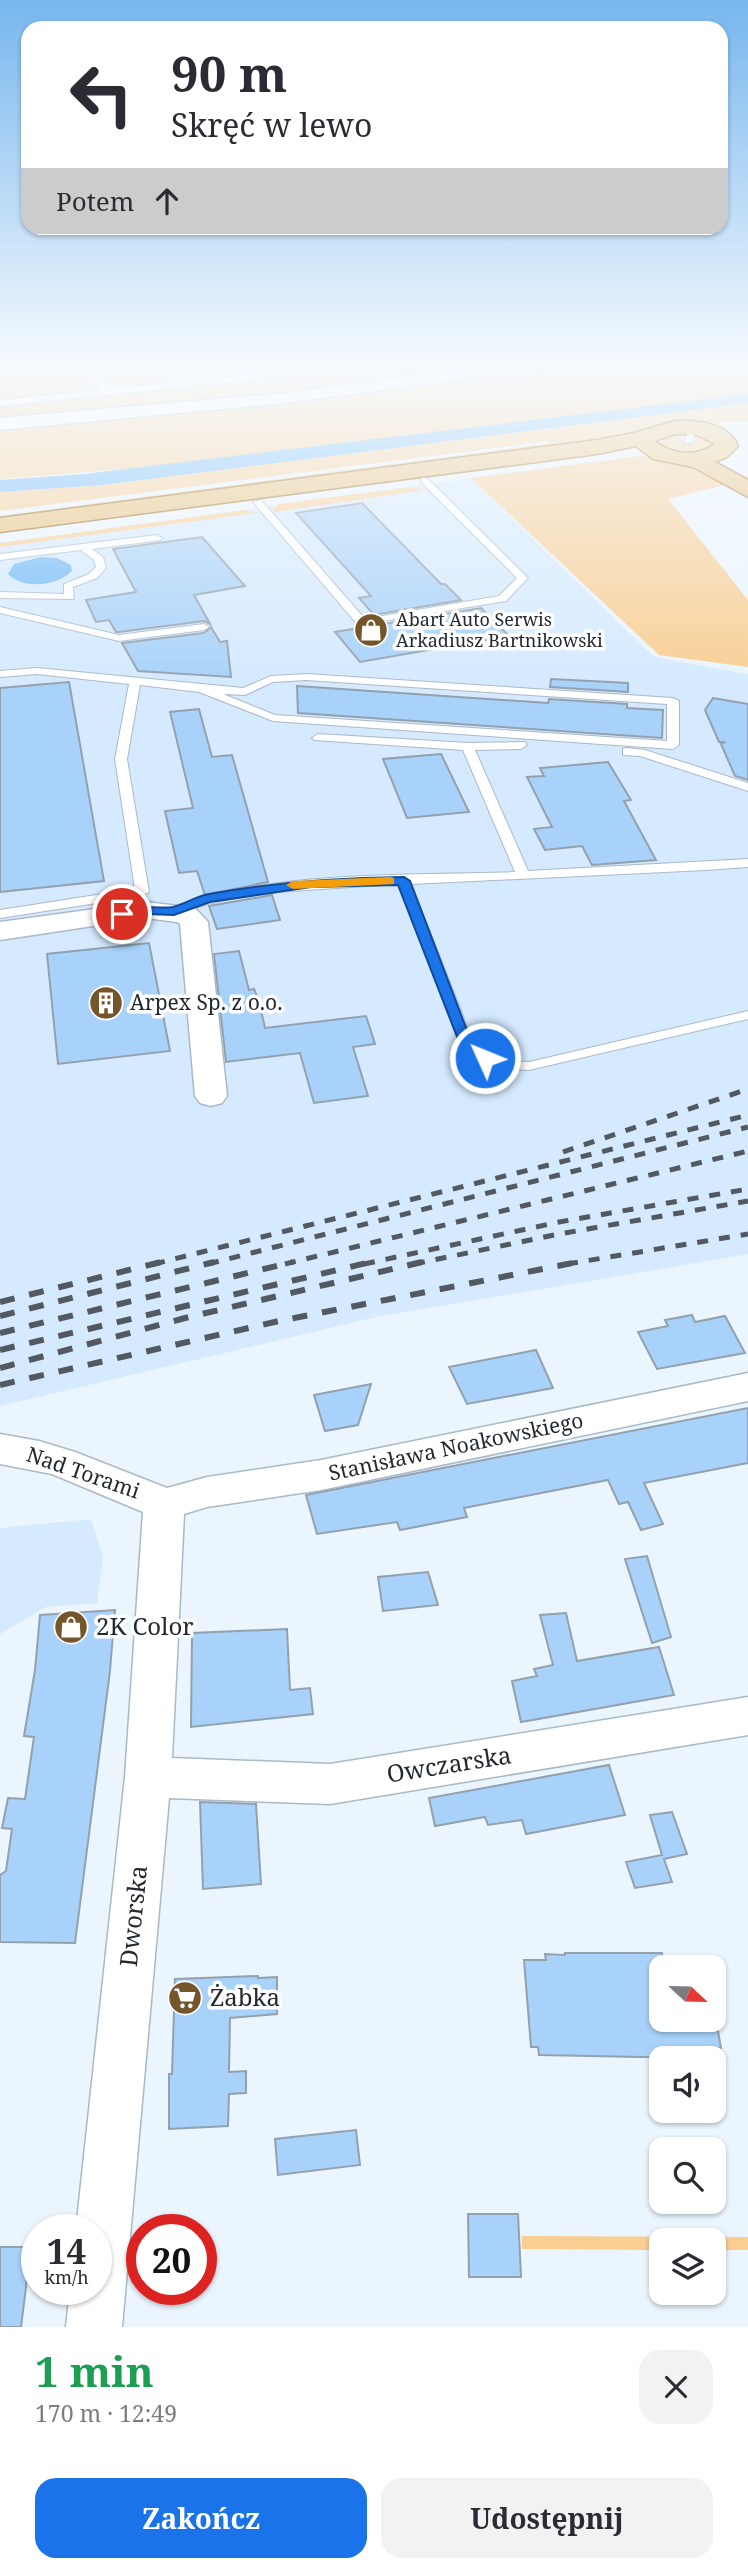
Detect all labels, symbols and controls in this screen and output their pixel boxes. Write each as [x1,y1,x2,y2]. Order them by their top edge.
text: 90 m [171,40,287,106]
icon: left [56,49,147,140]
text: Skręć w lewo [171,103,372,146]
icon: ahead [148,182,186,220]
text: Potem [56,183,134,219]
place label: Abart Auto Serwis Arkadiusz Bartnikowski [396,607,603,652]
shop icon: Abart Auto Serwis Arkadiusz Bartnikowski [352,611,390,649]
pin [92,884,152,944]
icon: arrive [103,895,141,933]
building icon: Arpex Sp. z o.o. [87,984,125,1022]
place label: Arpex Sp. z o.o. [130,988,282,1016]
position arrow [448,1021,522,1095]
street label: Stanisława Noakowskiego [326,1405,586,1487]
street label: Nad Torami [23,1440,144,1505]
shop icon: 2K Color [52,1608,90,1646]
place label: 2K Color [96,1609,194,1642]
street label: Owczarska [384,1737,513,1790]
street label: Dworska [111,1864,154,1968]
north arrow [649,1955,726,2032]
map controls [649,1955,726,2305]
supermarket icon: Żabka [166,1979,204,2017]
place label: Żabka [210,1980,280,2013]
button: sound [649,2046,726,2123]
button: search [649,2137,726,2214]
speed limit sign: 20 [126,2214,217,2305]
text: 14 [47,2227,86,2274]
button: layers [649,2228,726,2305]
text: km/h [44,2265,89,2289]
text: 1 min [35,2342,154,2399]
button: close [639,2350,713,2424]
text: 170 m · 12:49 [35,2397,177,2429]
button: Zakończ [35,2478,367,2558]
button: Udostępnij [381,2478,713,2558]

